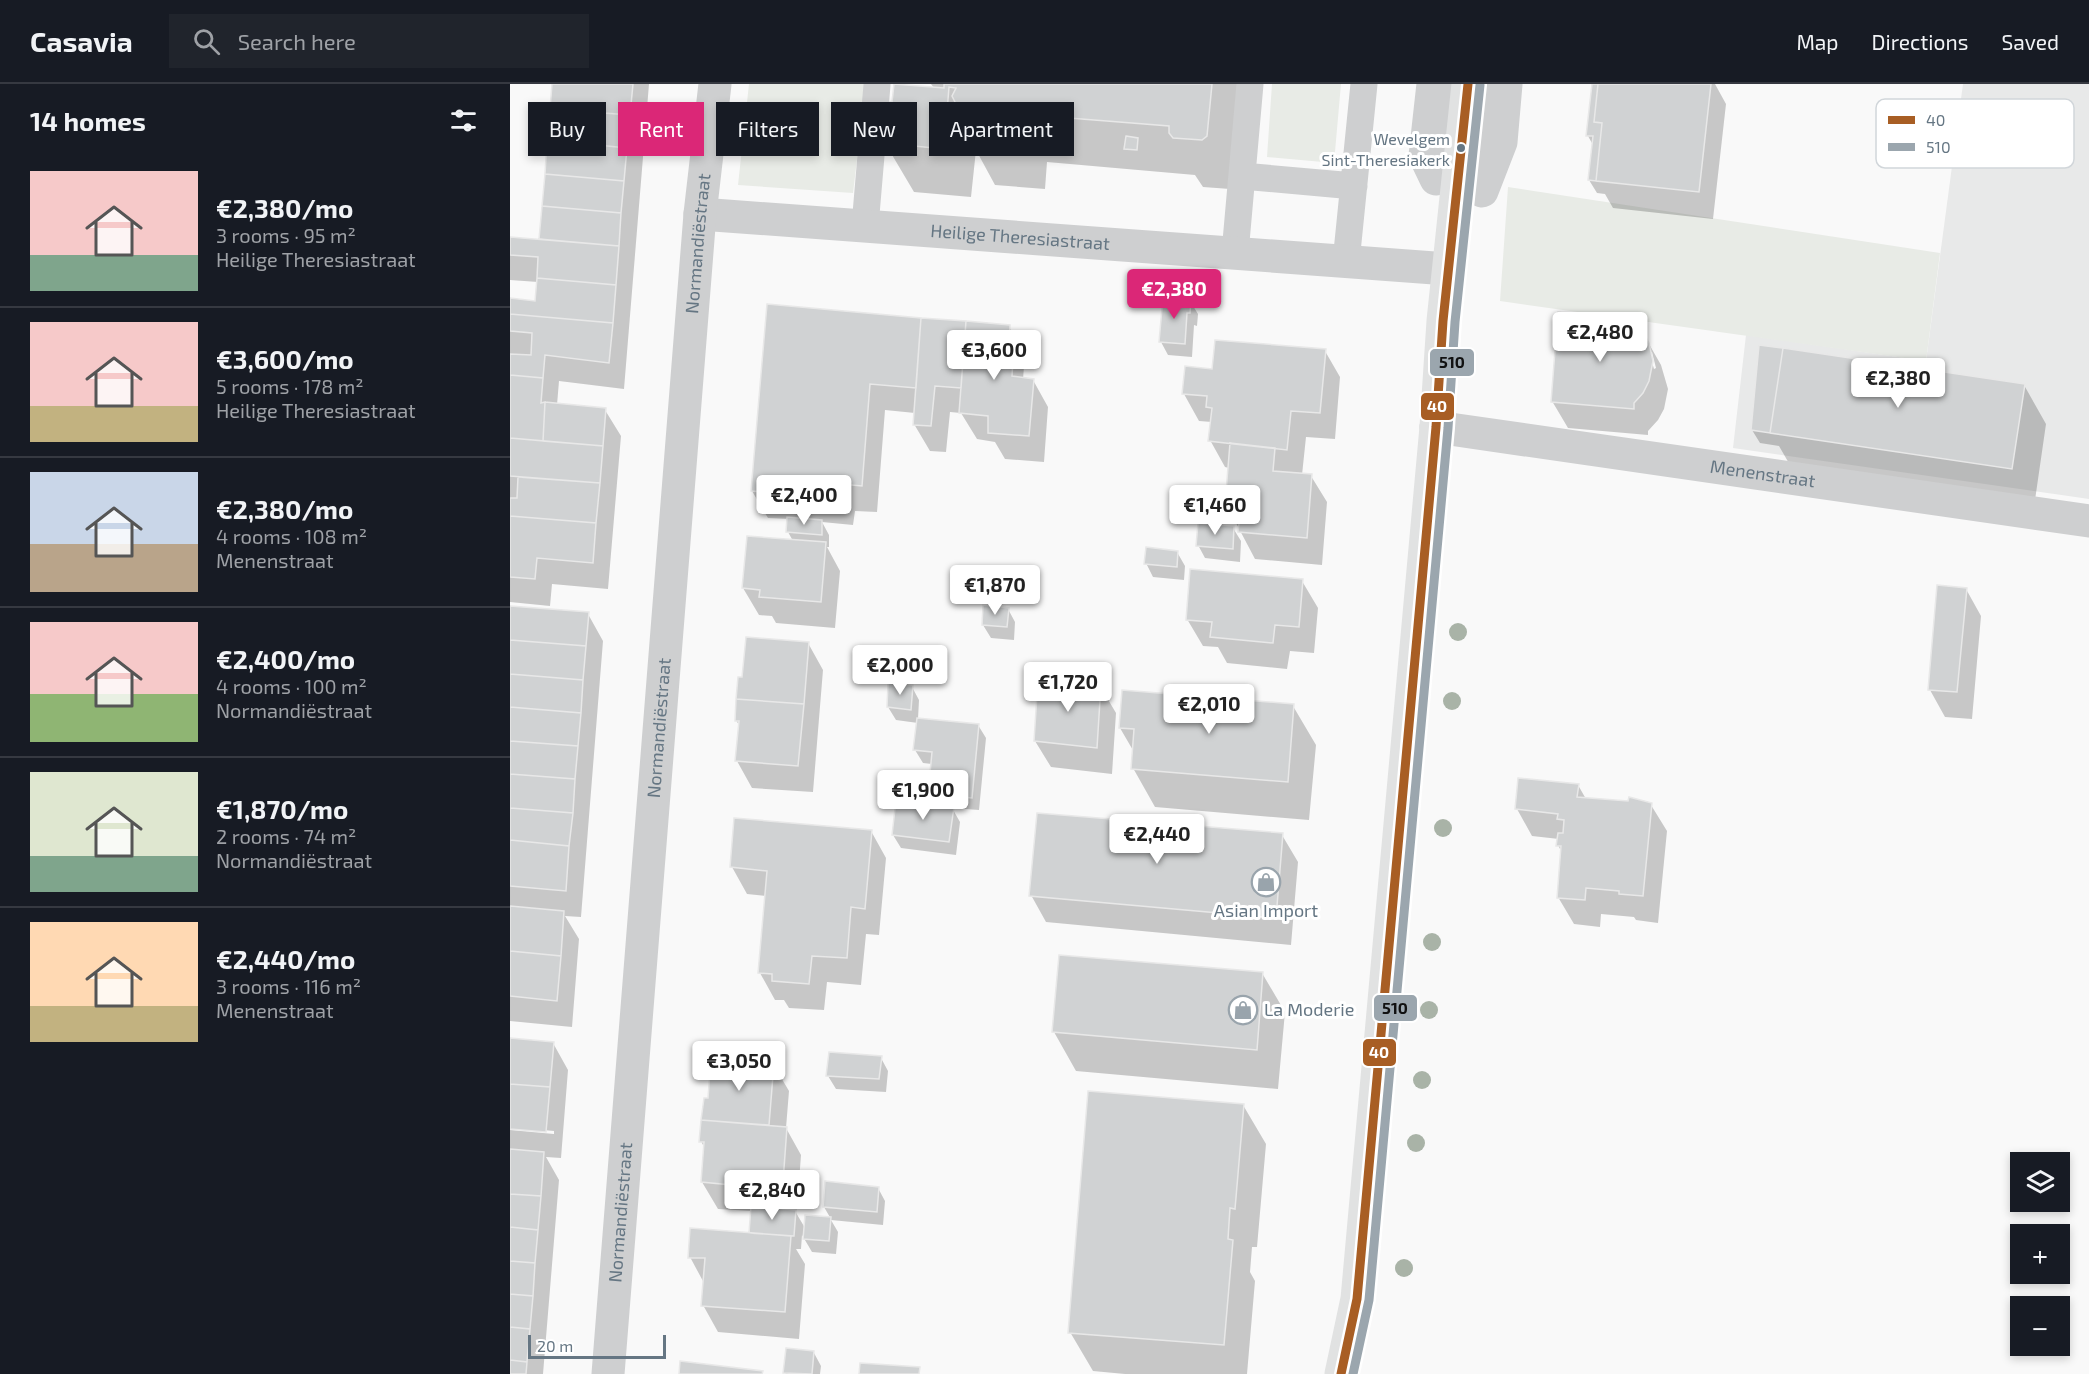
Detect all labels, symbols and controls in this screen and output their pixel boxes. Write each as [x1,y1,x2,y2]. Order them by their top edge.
search box [169,14,589,68]
text: Casavia [30,24,133,58]
icon: search [190,25,223,58]
text: Search here [238,28,356,54]
text: Map [1796,29,1839,54]
text: Directions [1872,29,1968,54]
text: Saved [2001,29,2059,54]
legend [1876,99,2074,168]
chip: Buy [528,102,606,156]
chip: Rent [618,102,704,156]
chip: Filters [716,102,819,156]
chip: New [831,102,917,156]
chip: Apartment [929,102,1074,156]
icon: filters [447,104,480,137]
text: 14 homes [30,105,146,136]
text: 40 [1926,110,1946,129]
place label: Wevelgem Sint-Theresiakerk [1321,129,1450,169]
text: 510 [1926,137,1951,156]
marker: Wevelgem Sint-Theresiakerk [1455,142,1467,154]
street label: Normandiëstraat [680,172,715,314]
text: €2,380/mo [216,192,353,223]
icon: home [78,195,150,267]
street label: Heilige Theresiastraat [930,219,1111,254]
text: 3 rooms · 95 m² [216,223,356,247]
text: Heilige Theresiastraat [216,247,416,271]
pin: €2,380 [1125,269,1223,320]
text: €2,380 [1141,276,1207,300]
pin: €2,480 [1551,312,1649,363]
text: €2,480 [1566,319,1634,343]
pin: €3,600 [945,330,1043,381]
text: €3,600 [961,337,1027,361]
text: €3,600/mo [216,343,354,374]
icon: home [78,346,150,418]
line badge: 510 [1429,348,1475,377]
text: 510 [1439,352,1465,371]
pin: €2,380 [1849,358,1947,409]
text: €2,380 [1865,365,1931,389]
text: 5 rooms · 178 m² [216,374,364,398]
line badge: 40 [1420,392,1455,421]
text: 40 [1427,396,1447,415]
text: Heilige Theresiastraat [216,398,416,422]
street label: Menenstraat [1709,455,1817,491]
pin: €2,400 [755,475,853,526]
text: €2,400 [770,482,838,506]
pin: €1,460 [1166,485,1264,536]
text: €1,460 [1183,492,1247,516]
text: €2,380/mo [216,493,353,524]
icon: home [78,496,150,568]
text: 4 rooms · 108 m² [216,524,367,548]
text: Menenstraat [216,548,334,572]
pin: €1,870 [946,565,1044,616]
text: €1,870 [964,572,1026,596]
text: €2,400/mo [216,643,355,674]
pin: €2,000 [851,645,949,696]
icon: home [78,646,150,718]
text: €2,000 [866,652,934,676]
street label: Normandiëstraat [642,657,675,799]
pin: €1,720 [1019,662,1117,713]
text: €1,720 [1038,669,1098,693]
text: 4 rooms · 100 m² [216,674,367,698]
pin: €2,010 [1160,684,1258,735]
text: €2,010 [1177,691,1241,715]
text: Normandiëstraat [216,698,372,722]
pin: €1,900 [874,770,972,821]
text: €1,900 [891,777,955,801]
text: €1,870/mo [216,793,348,824]
icon: home [78,796,150,868]
pin: €2,440 [1108,814,1206,865]
text: €2,440 [1123,821,1191,845]
text: 2 rooms · 74 m² [216,824,356,848]
text: Normandiëstraat [216,848,372,872]
shop icon: Asian Import [1250,866,1282,898]
place label: Asian Import [1214,899,1318,921]
text: €2,440/mo [216,943,355,974]
icon: home [78,946,150,1018]
text: 3 rooms · 116 m² [216,974,361,998]
shop icon: La Moderie [1227,994,1259,1026]
line badge: 510 [1373,994,1418,1022]
text: Menenstraat [216,998,334,1022]
place label: La Moderie [1264,998,1355,1020]
text: 510 [1382,998,1408,1017]
line badge: 40 [1362,1038,1397,1067]
pin: €3,050 [690,1041,788,1092]
text: 40 [1369,1042,1389,1061]
text: €3,050 [706,1048,772,1072]
street label: Normandiëstraat [603,1141,636,1283]
map controls [2010,1152,2070,1356]
button: layers [2010,1152,2070,1212]
pin: €2,840 [723,1170,821,1221]
text: €2,840 [738,1177,806,1201]
button: + [2010,1224,2070,1284]
button: − [2010,1296,2070,1356]
scale bar [528,1332,666,1360]
text: 20 m [537,1336,573,1355]

